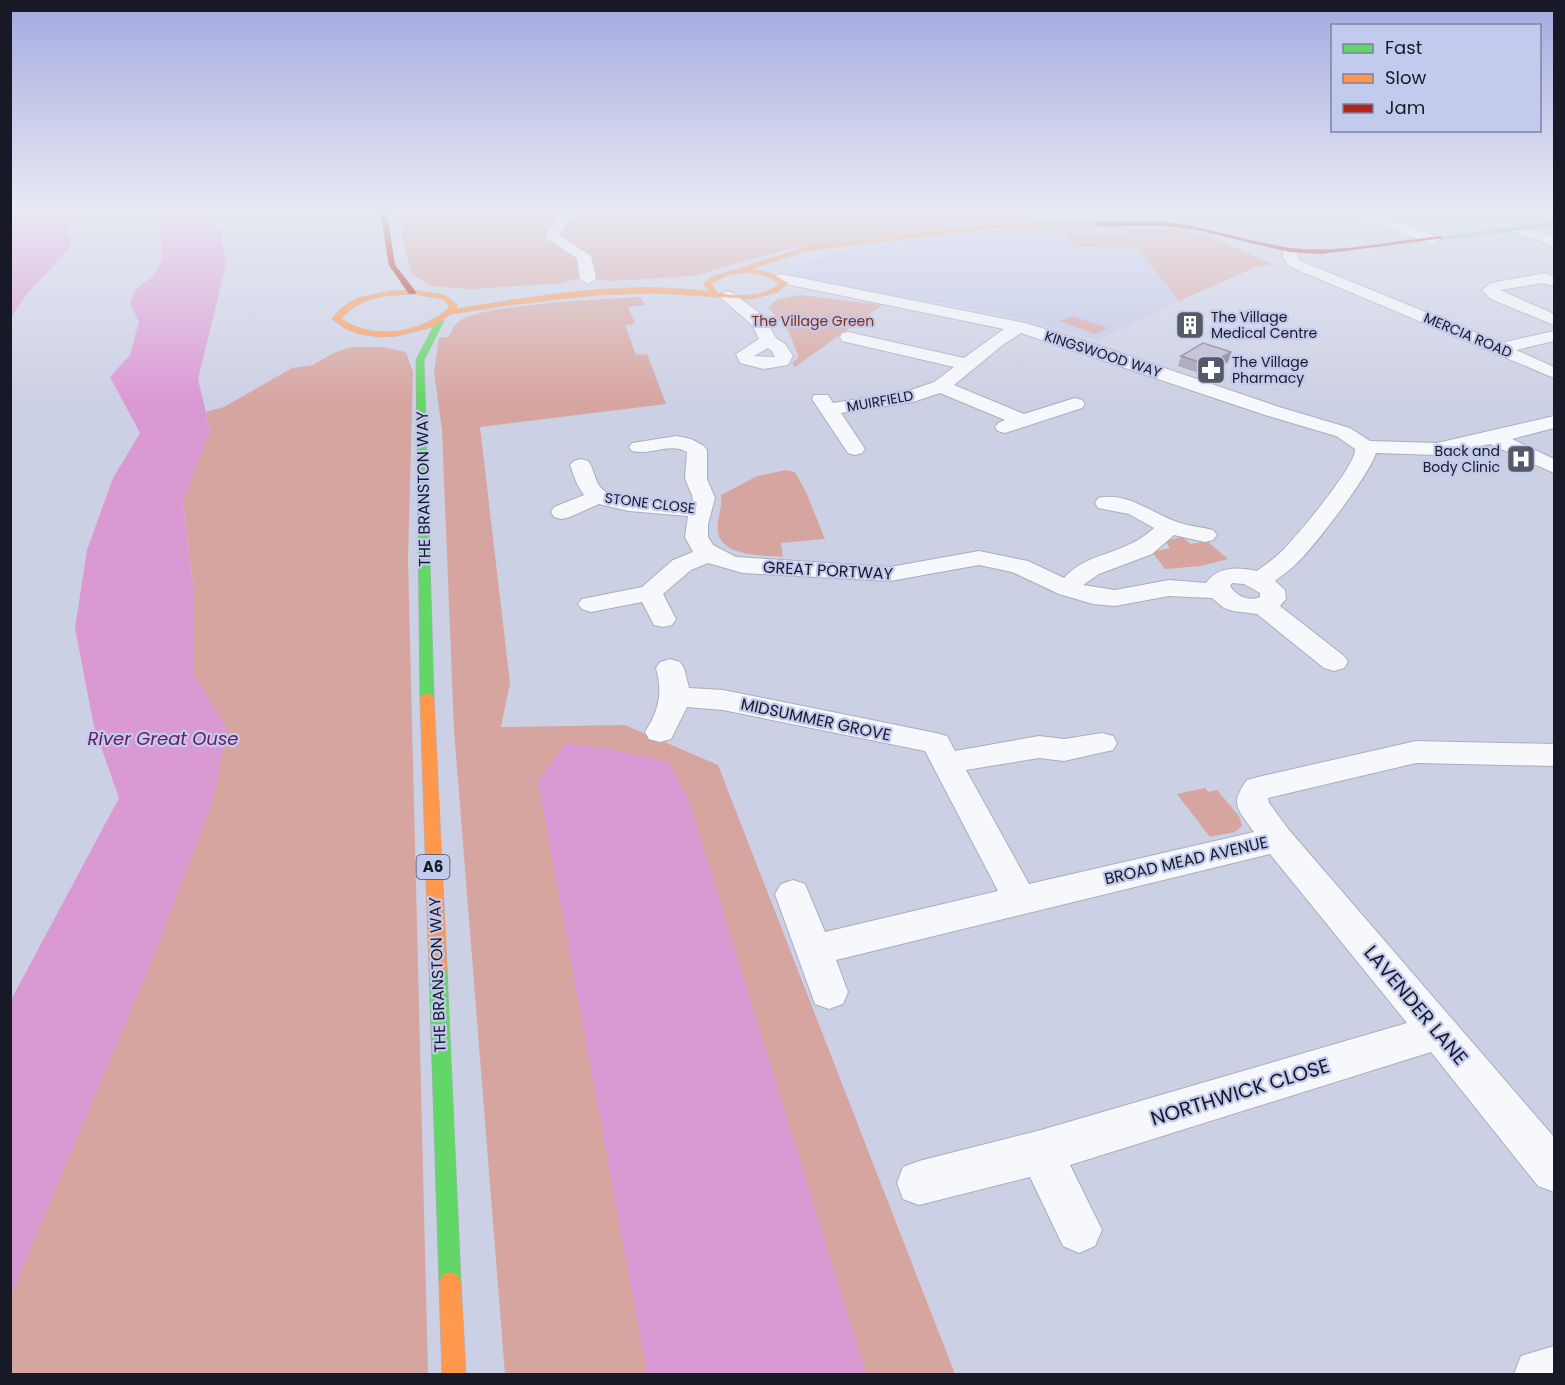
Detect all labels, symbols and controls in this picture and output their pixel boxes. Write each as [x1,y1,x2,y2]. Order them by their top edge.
legend [1331,24,1541,132]
text: Fast [1385,35,1422,60]
text: Slow [1385,65,1427,90]
text: Jam [1385,95,1425,120]
place label: The Village Medical Centre [1211,307,1318,343]
street label: MERCIA ROAD [1421,307,1515,363]
building icon: The Village Medical Centre [1174,309,1206,341]
park label: The Village Green [752,311,874,331]
street label: KINGSWOOD WAY [1042,326,1164,382]
place label: The Village Pharmacy [1232,352,1309,388]
pharmacy icon: The Village Pharmacy [1195,354,1227,386]
street label: MUIRFIELD [845,385,915,417]
street label: THE BRANSTON WAY [411,410,436,567]
place label: Back and Body Clinic [1423,441,1500,477]
hospital icon: Back and Body Clinic [1505,443,1537,475]
street label: STONE CLOSE [604,488,696,518]
street label: GREAT PORTWAY [762,556,894,585]
street label: MIDSUMMER GROVE [739,692,893,747]
water label: River Great Ouse [88,726,238,751]
street label: BROAD MEAD AVENUE [1102,831,1270,890]
road number: A6 [416,855,450,879]
street label: THE BRANSTON WAY [423,896,452,1053]
street label: LAVENDER LANE [1358,939,1474,1071]
street label: NORTHWICK CLOSE [1147,1051,1333,1133]

